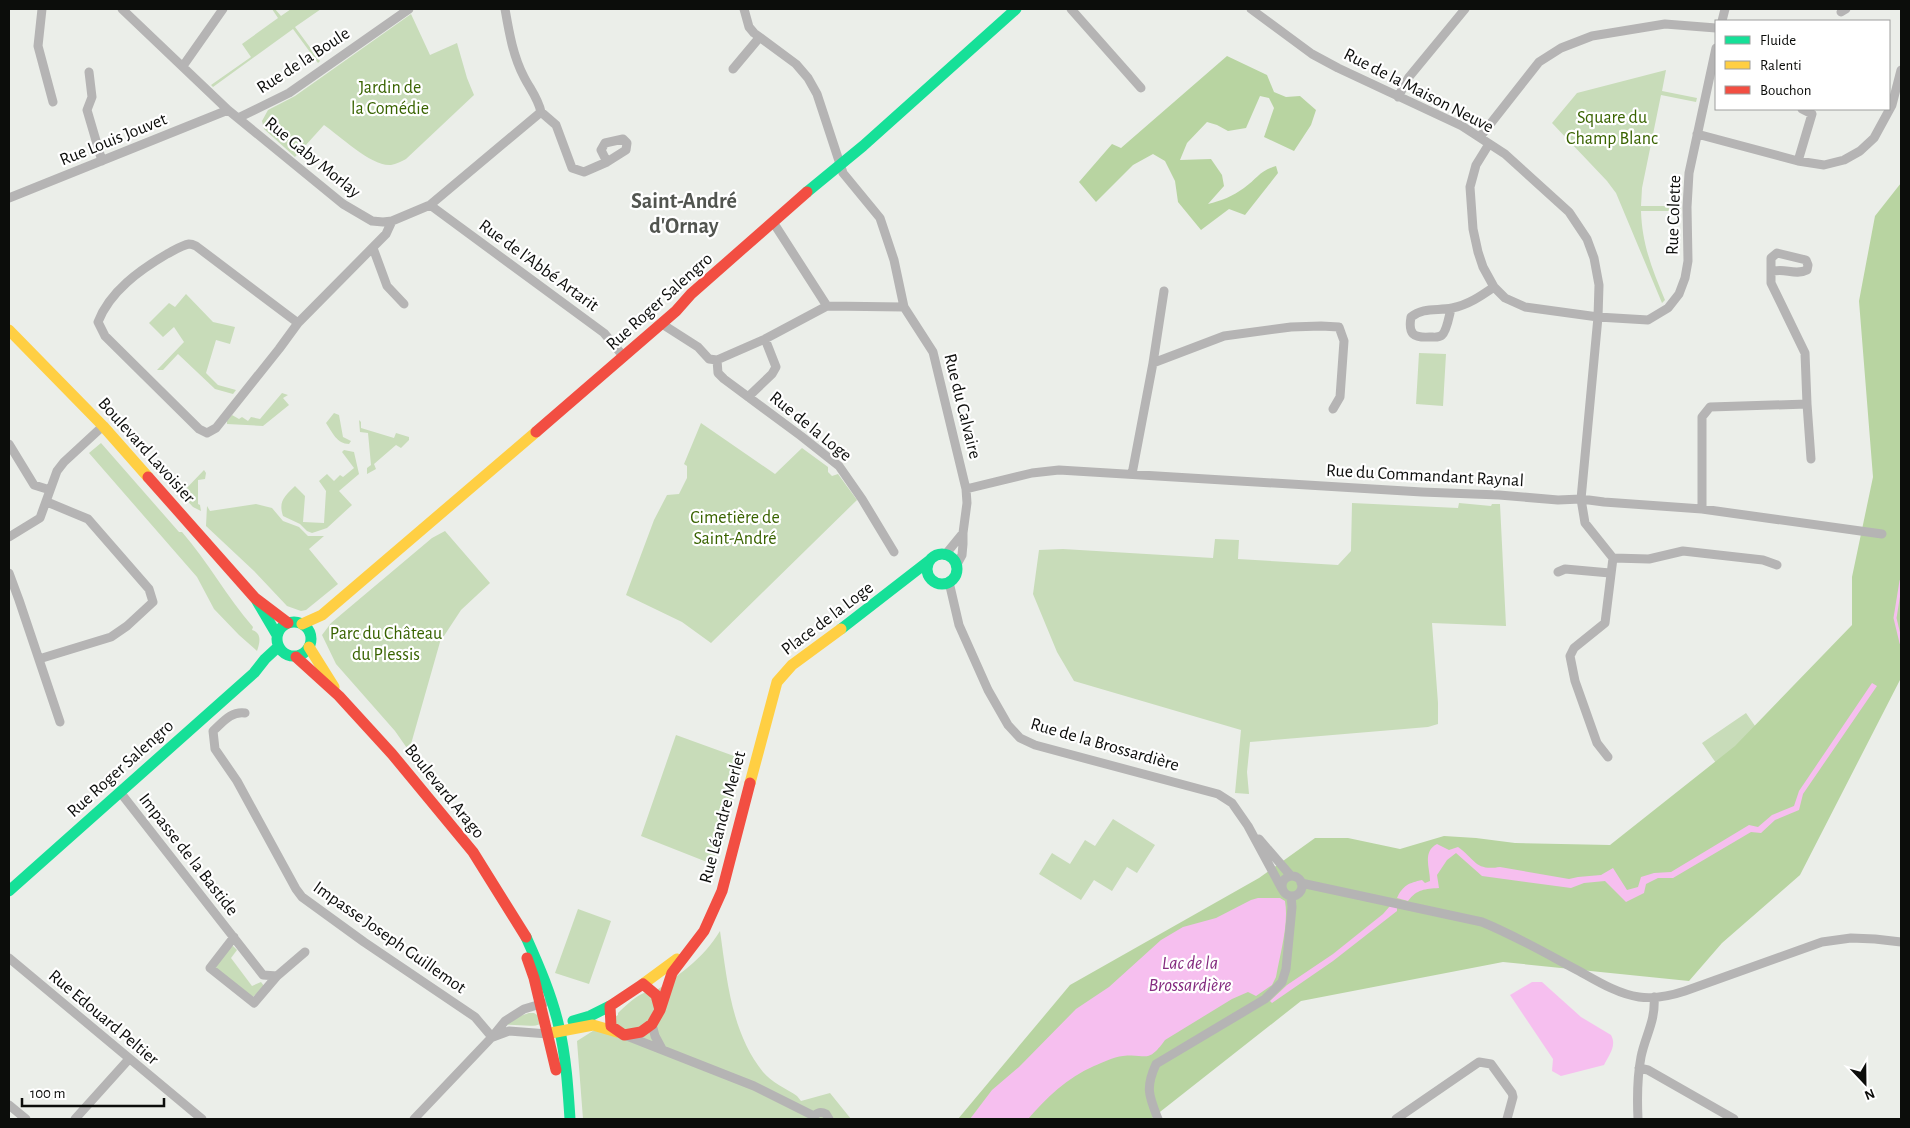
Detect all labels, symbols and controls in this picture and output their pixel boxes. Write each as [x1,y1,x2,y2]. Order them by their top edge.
legend [1715,20,1890,110]
street label: Rue de la Boule [254,24,353,97]
text: Fluide [1760,33,1796,48]
street label: Rue de la Maison Neuve [1341,45,1496,136]
text: Ralenti [1760,58,1802,73]
park label: Jardin de la Comédie [351,79,429,118]
text: Bouchon [1760,83,1811,98]
park label: Square du Champ Blanc [1566,109,1658,148]
street label: Rue Louis Jouvet [57,110,170,170]
street label: Rue Gaby Morlay [261,114,364,202]
street label: Rue Colette [1664,175,1684,255]
district label: Saint-André d'Ornay [631,190,737,238]
street label: Rue de l'Abbé Artarit [475,216,602,315]
street label: Rue Roger Salengro [603,249,716,354]
street label: Rue du Calvaire [940,352,984,461]
street label: Rue de la Loge [766,388,855,465]
street label: Boulevard Lavoisier [94,394,198,507]
street label: Rue du Commandant Raynal [1326,462,1524,490]
park label: Cimetière de Saint-André [690,509,780,548]
street label: Place de la Loge [778,579,877,659]
park label: Parc du Château du Plessis [330,625,442,664]
street label: Rue de la Brossardière [1028,715,1181,775]
street label: Rue Roger Salengro [64,716,177,821]
street label: Boulevard Arago [401,741,488,842]
street label: Rue Léandre Merlet [697,749,749,885]
street label: Impasse de la Bastide [135,790,241,919]
street label: Impasse Joseph Guillemot [310,878,469,997]
water label: Lac de la Brossardière [1148,954,1232,995]
street label: Rue Edouard Peltier [45,967,162,1069]
north arrow [1840,1058,1890,1108]
scale bar [22,1076,165,1108]
text: 100 m [30,1086,65,1101]
text: N [1862,1086,1877,1102]

